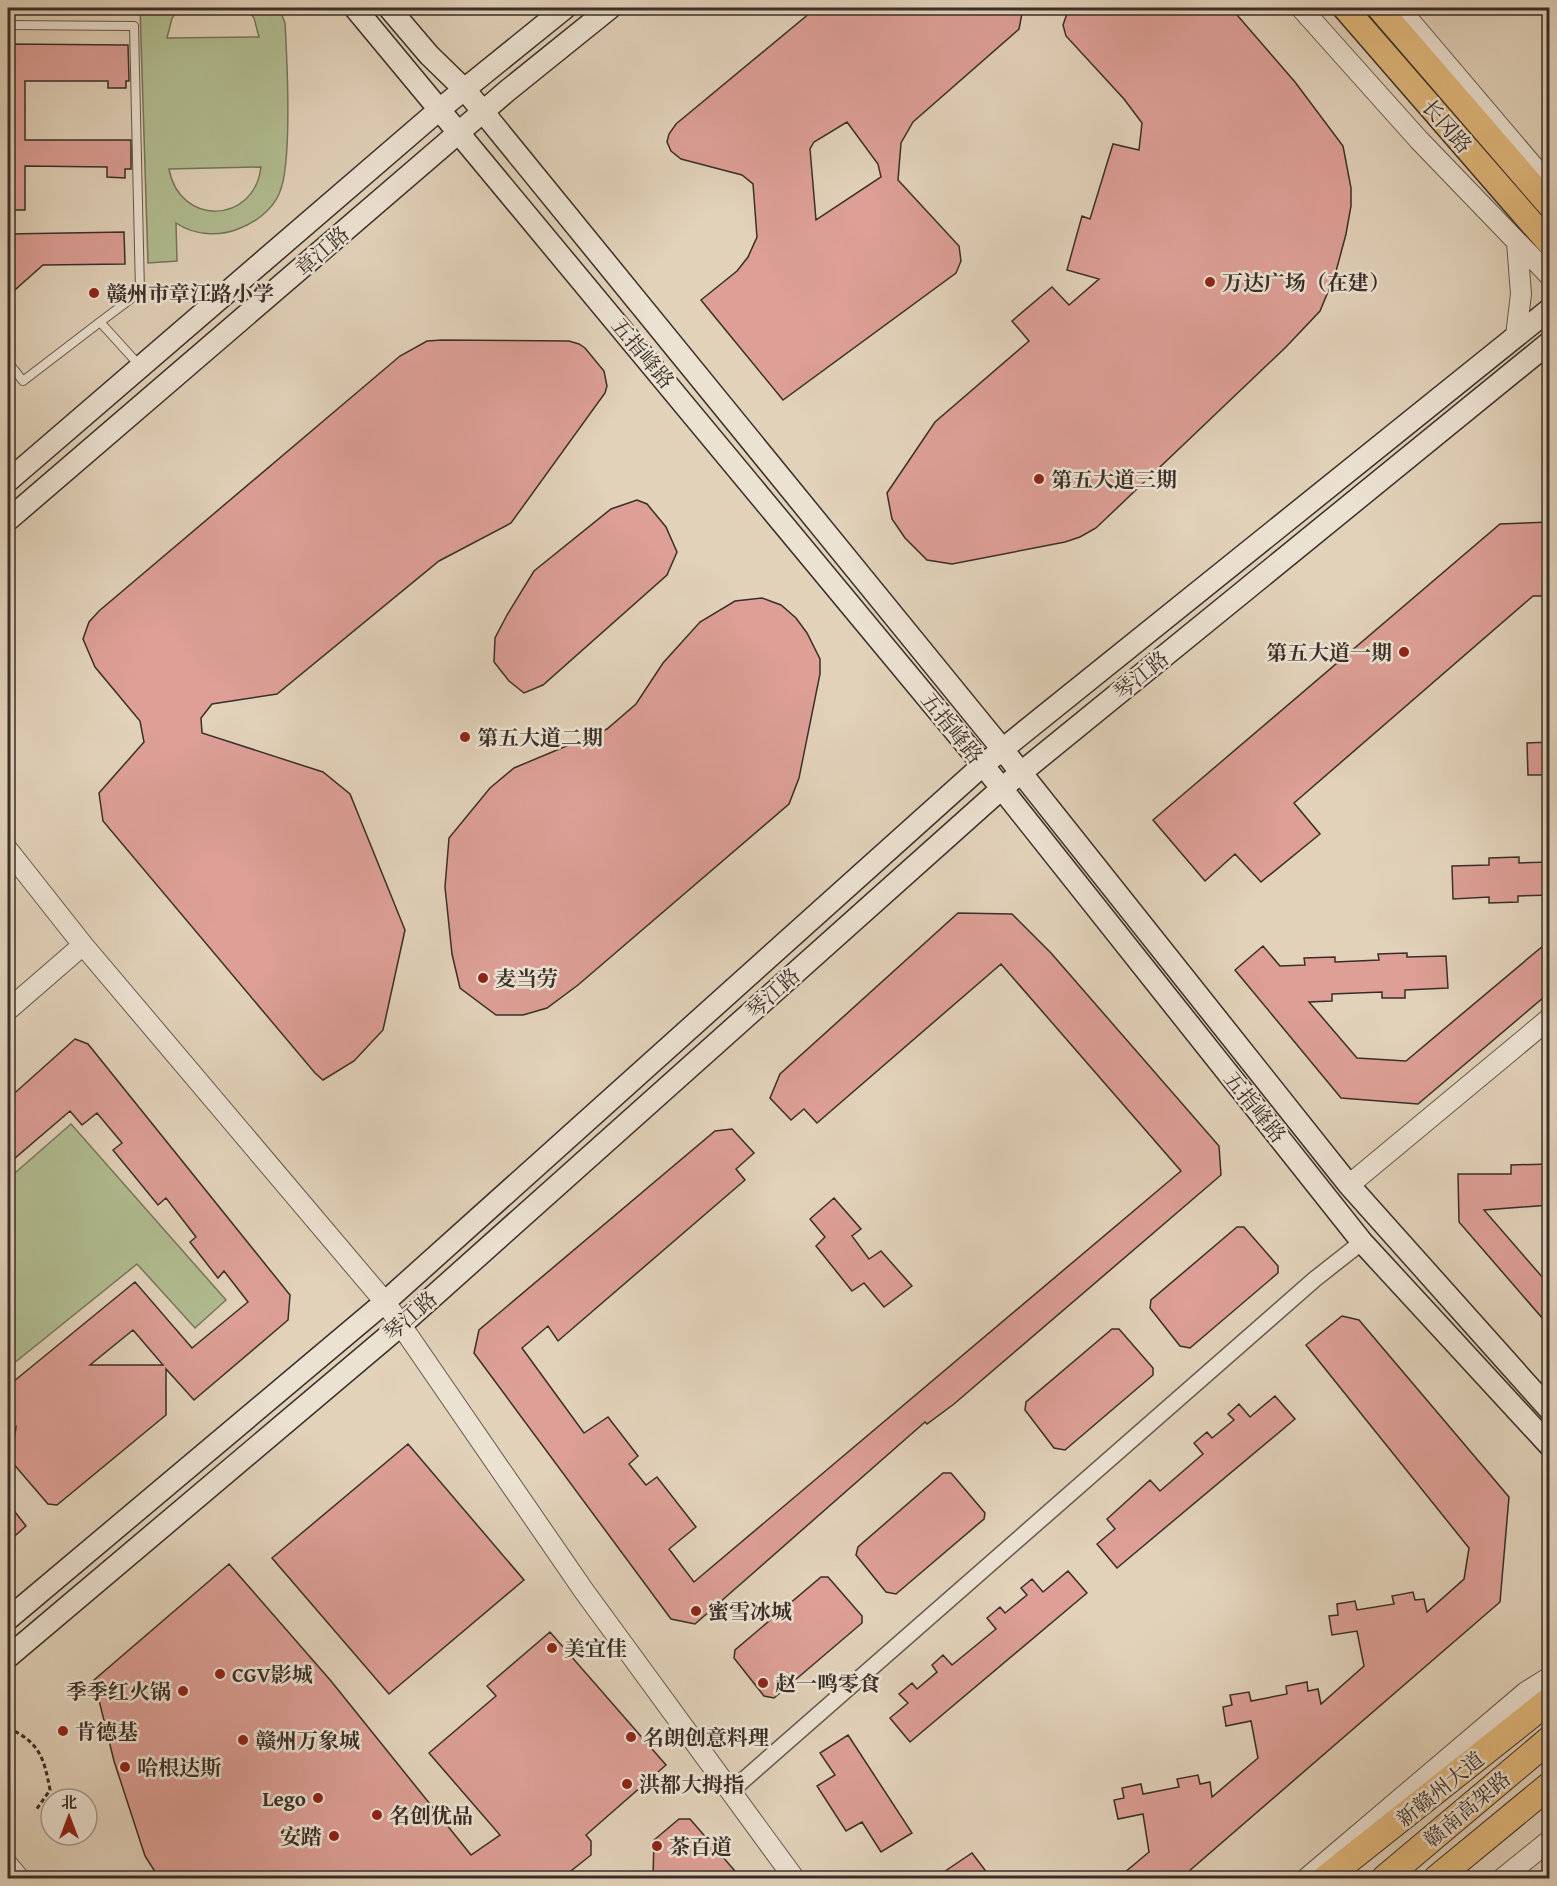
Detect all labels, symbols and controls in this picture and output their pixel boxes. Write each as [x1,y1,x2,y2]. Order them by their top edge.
street label: 长冈路 [1415,92,1479,160]
street label: 章江路 [288,219,356,283]
place label: 万达广场（在建） [1222,267,1390,298]
marker: 万达广场（在建） [1203,275,1217,289]
place label: 赣州市章江路小学 [106,278,274,309]
marker: 赣州市章江路小学 [87,286,101,300]
street label: 五指峰路 [604,311,682,395]
place label: 第五大道三期 [1051,464,1177,495]
marker: 第五大道三期 [1032,472,1046,486]
place label: 第五大道一期 [1266,637,1392,668]
street label: 琴江路 [1107,643,1175,707]
marker: 第五大道一期 [1397,645,1411,659]
street label: 五指峰路 [914,686,990,770]
place label: 第五大道二期 [477,722,603,753]
marker: 第五大道二期 [458,730,472,744]
street label: 琴江路 [739,960,807,1026]
place label: 麦当劳 [495,963,558,994]
marker: 麦当劳 [476,971,490,985]
street label: 五指峰路 [1217,1065,1293,1149]
street label: 琴江路 [376,1284,444,1348]
place label: 蜜雪冰城 [708,1596,792,1627]
marker: 蜜雪冰城 [689,1604,703,1618]
place label: 美宜佳 [564,1633,627,1664]
marker: 美宜佳 [545,1641,559,1655]
place label: CGV影城 [232,1659,313,1690]
marker: CGV影城 [213,1667,227,1681]
place label: 赵一鸣零食 [775,1668,880,1699]
place label: 季季红火锅 [66,1676,171,1707]
marker: 赵一鸣零食 [756,1676,770,1690]
marker: 季季红火锅 [176,1684,190,1698]
place label: 肯德基 [75,1716,138,1747]
place label: 名朗创意料理 [643,1722,769,1753]
marker: 肯德基 [56,1724,70,1738]
place label: 赣州万象城 [255,1725,360,1756]
marker: 名朗创意料理 [624,1730,638,1744]
marker: 赣州万象城 [236,1733,250,1747]
street label: 新赣州大道 [1389,1744,1491,1834]
place label: 哈根达斯 [137,1752,221,1783]
marker: 哈根达斯 [118,1760,132,1774]
street label: 赣南高架路 [1417,1763,1517,1855]
place label: 洪都大拇指 [639,1769,744,1800]
marker: 洪都大拇指 [620,1777,634,1791]
place label: Lego [263,1783,306,1814]
north arrow [39,1787,99,1847]
text: 北 [61,1790,77,1814]
marker: Lego [311,1791,325,1805]
place label: 名创优品 [389,1800,473,1831]
marker: 名创优品 [370,1808,384,1822]
place label: 安踏 [280,1821,322,1852]
marker: 安踏 [327,1829,341,1843]
place label: 茶百道 [669,1831,732,1862]
marker: 茶百道 [650,1839,664,1853]

